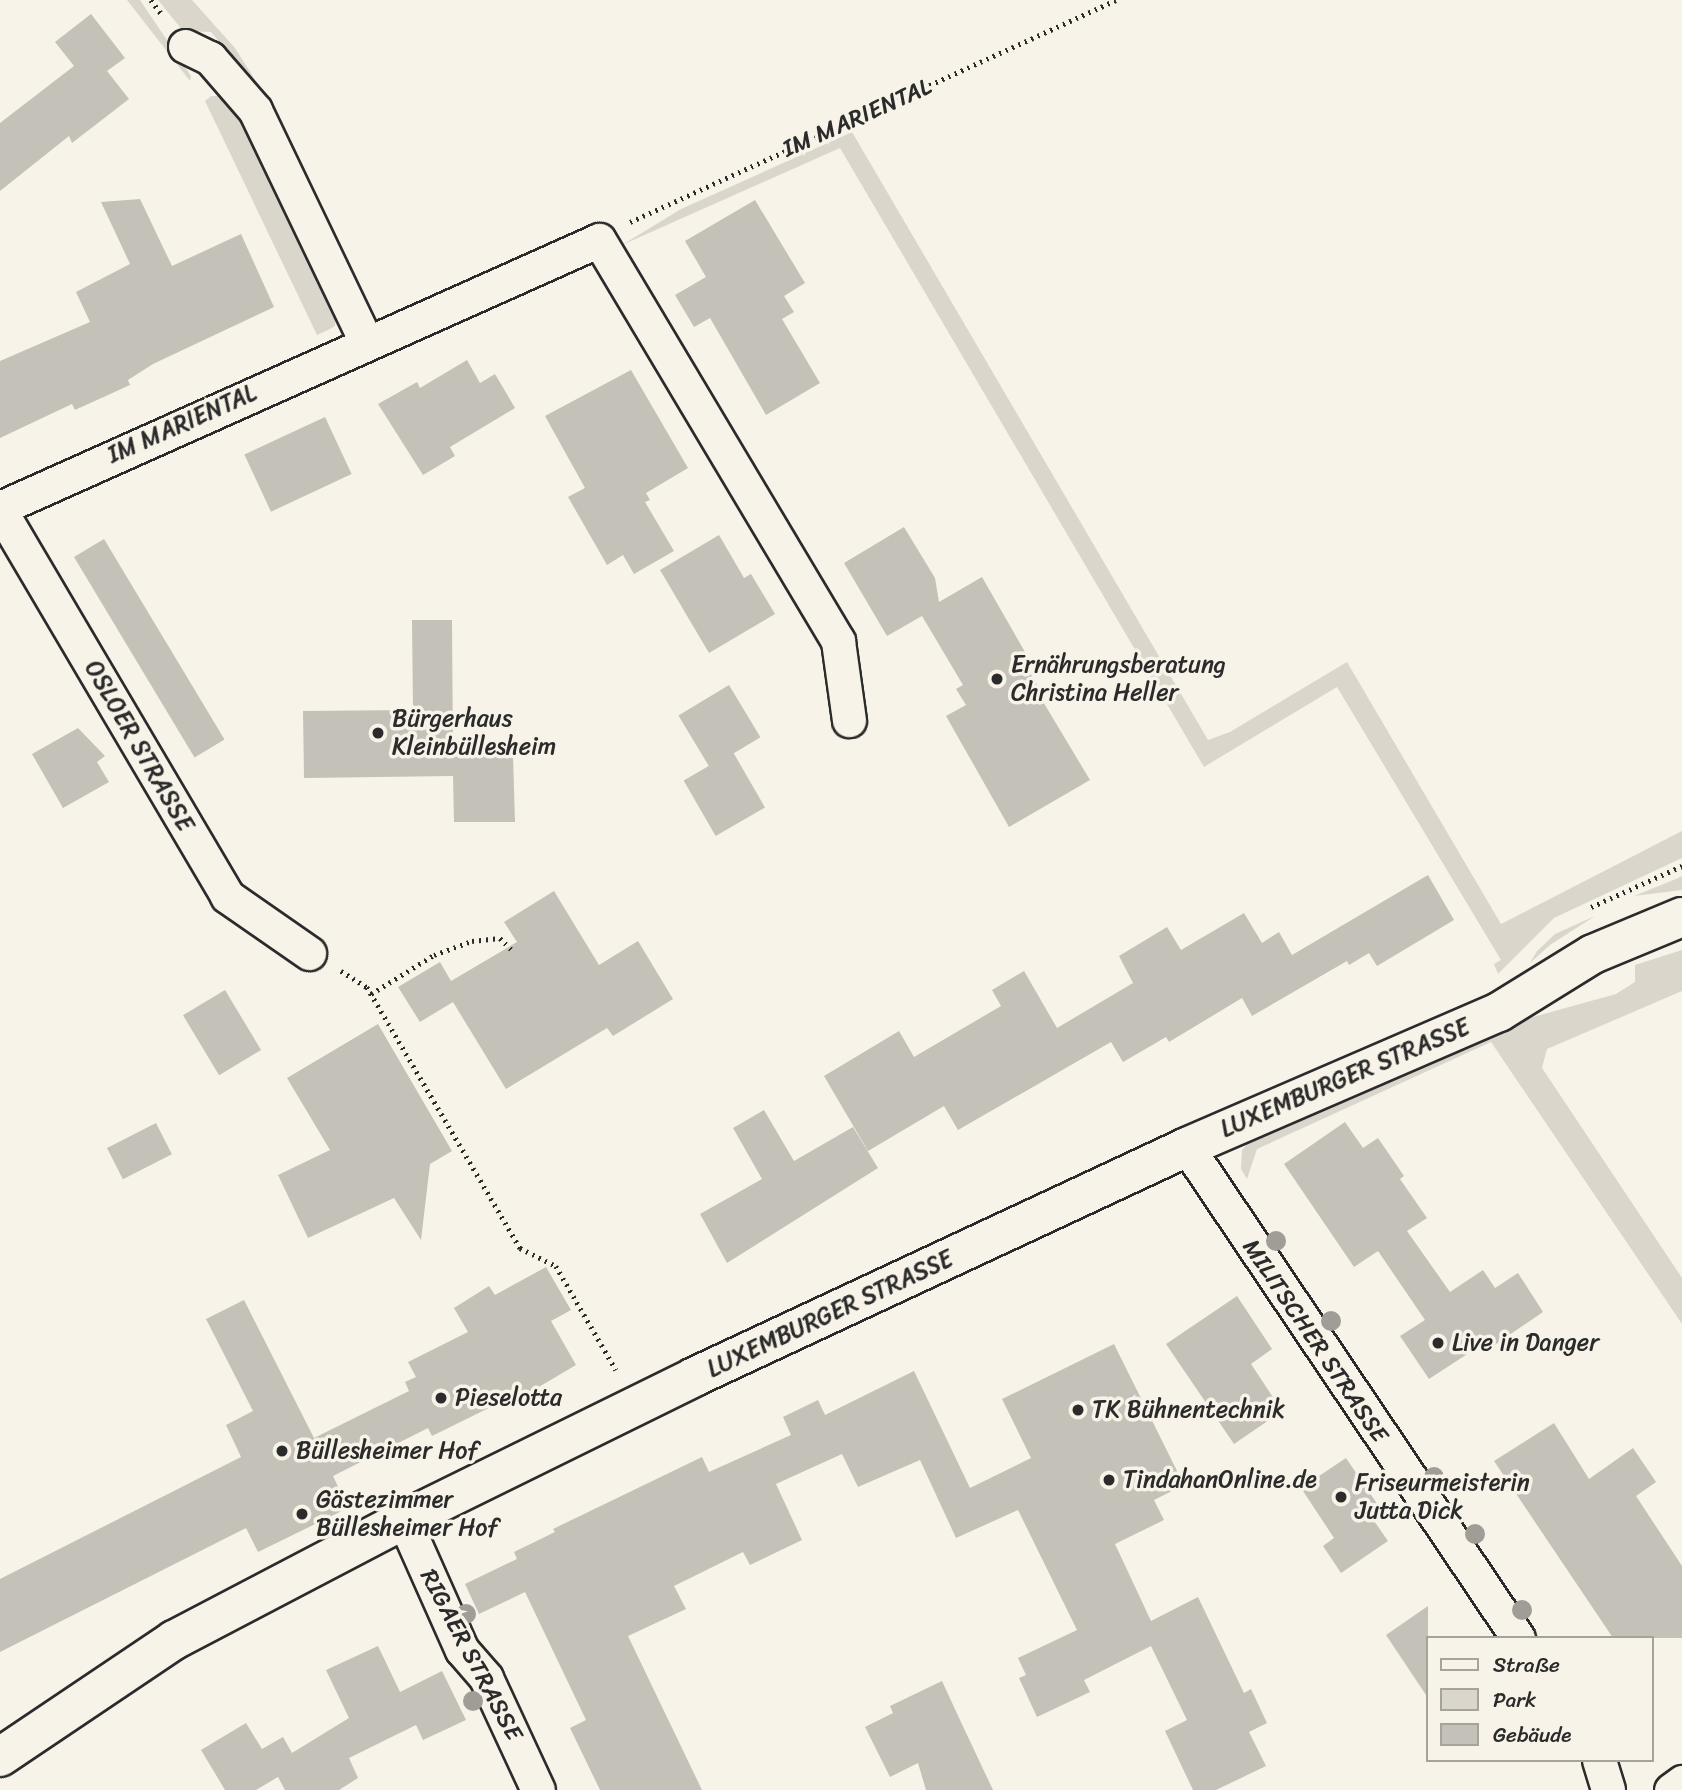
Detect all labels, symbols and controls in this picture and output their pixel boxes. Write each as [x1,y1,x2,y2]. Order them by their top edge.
street label: IM MARIENTAL [778,72,936,164]
street label: IM MARIENTAL [103,378,261,470]
place label: Ernährungsberatung Christina Heller [1011,651,1226,707]
street label: OSLOER STRASSE [78,655,200,837]
marker: Ernährungsberatung Christina Heller [989,671,1005,687]
place label: Bürgerhaus Kleinbüllesheim [392,705,556,761]
marker: Bürgerhaus Kleinbüllesheim [370,725,386,741]
street label: LUXEMBURGER STRASSE [1215,1012,1475,1144]
street label: MILITSCHER STRASSE [1235,1233,1395,1449]
street label: LUXEMBURGER STRASSE [701,1244,959,1384]
place label: Live in Danger [1452,1329,1599,1357]
marker: Live in Danger [1430,1335,1446,1351]
place label: Pieselotta [455,1384,562,1412]
marker: Pieselotta [433,1390,449,1406]
place label: TK Bühnentechnik [1092,1396,1285,1424]
marker: TK Bühnentechnik [1070,1402,1086,1418]
place label: Büllesheimer Hof [296,1437,478,1465]
marker: Büllesheimer Hof [274,1443,290,1459]
place label: TindahanOnline.de [1123,1466,1317,1494]
place label: Friseurmeisterin Jutta Dick [1355,1469,1530,1525]
marker: TindahanOnline.de [1101,1472,1117,1488]
place label: Gästezimmer Büllesheimer Hof [316,1486,498,1542]
marker: Friseurmeisterin Jutta Dick [1333,1489,1349,1505]
marker: Gästezimmer Büllesheimer Hof [294,1506,310,1522]
street label: RIGAER STRASSE [414,1564,528,1746]
legend [1426,1636,1654,1762]
text: Straße [1493,1646,1560,1684]
text: Park [1493,1681,1536,1719]
text: Gebäude [1493,1716,1571,1754]

